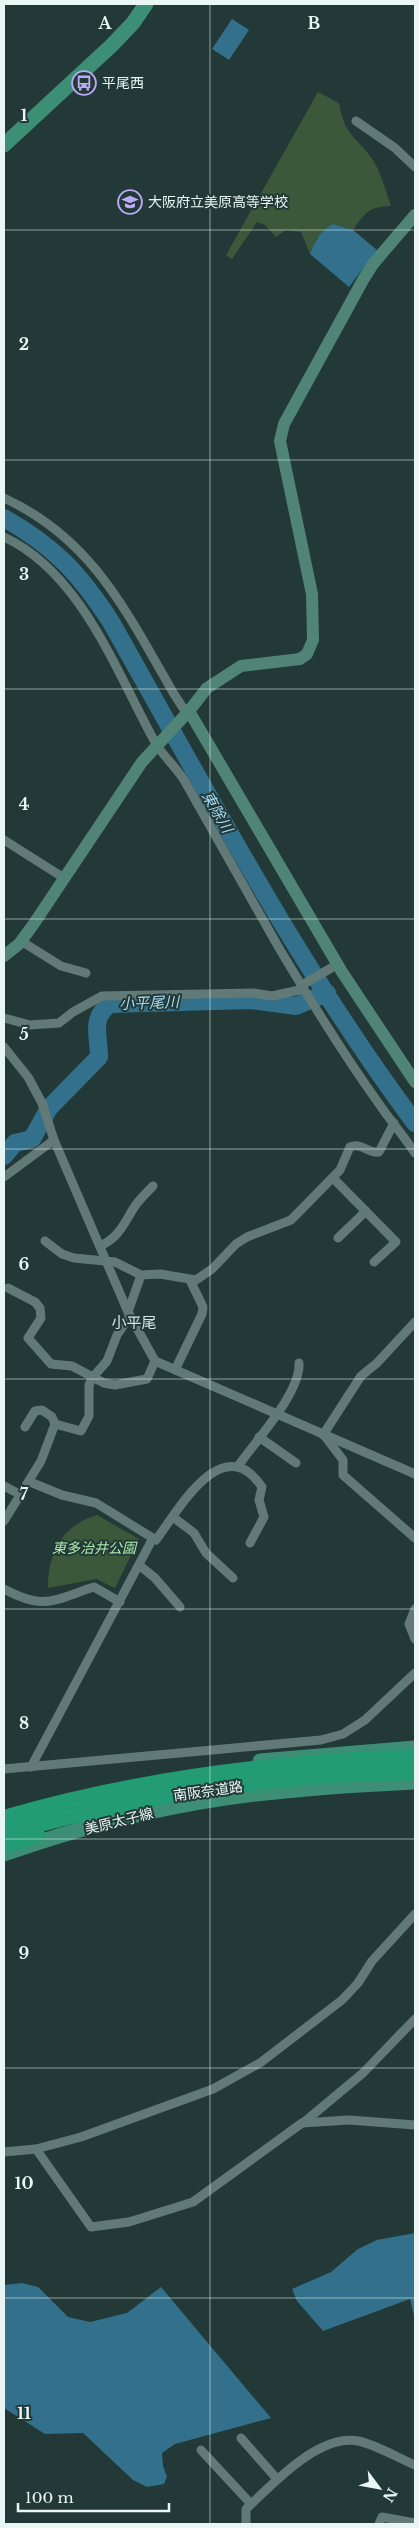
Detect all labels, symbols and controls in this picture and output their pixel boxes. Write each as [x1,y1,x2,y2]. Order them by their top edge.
text: A [98,13,113,33]
text: B [308,13,321,33]
bus stop icon: 平尾西 [71,70,97,96]
place label: 平尾西 [102,74,144,92]
text: 1 [21,105,28,125]
school or university icon: 大阪府立美原高等学校 [117,189,143,215]
place label: 大阪府立美原高等学校 [148,193,288,211]
text: 2 [19,334,29,354]
text: 3 [19,564,29,584]
water label: 東除川 [198,788,238,838]
text: 4 [19,794,29,814]
water label: 小平尾川 [119,992,181,1013]
text: 5 [19,1024,29,1044]
text: 6 [19,1254,30,1274]
district label: 小平尾 [111,1313,157,1332]
text: 7 [20,1484,29,1504]
park label: 東多治井公園 [52,1539,138,1557]
text: 8 [19,1713,29,1733]
street label: 南阪奈道路 [172,1777,244,1805]
street label: 美原太子線 [83,1804,155,1838]
text: 9 [19,1943,30,1963]
text: 10 [14,2173,34,2193]
text: 11 [17,2403,31,2423]
north arrow [354,2463,404,2513]
scale bar [18,2480,169,2512]
text: N [379,2485,401,2505]
text: 100 m [25,2488,74,2507]

